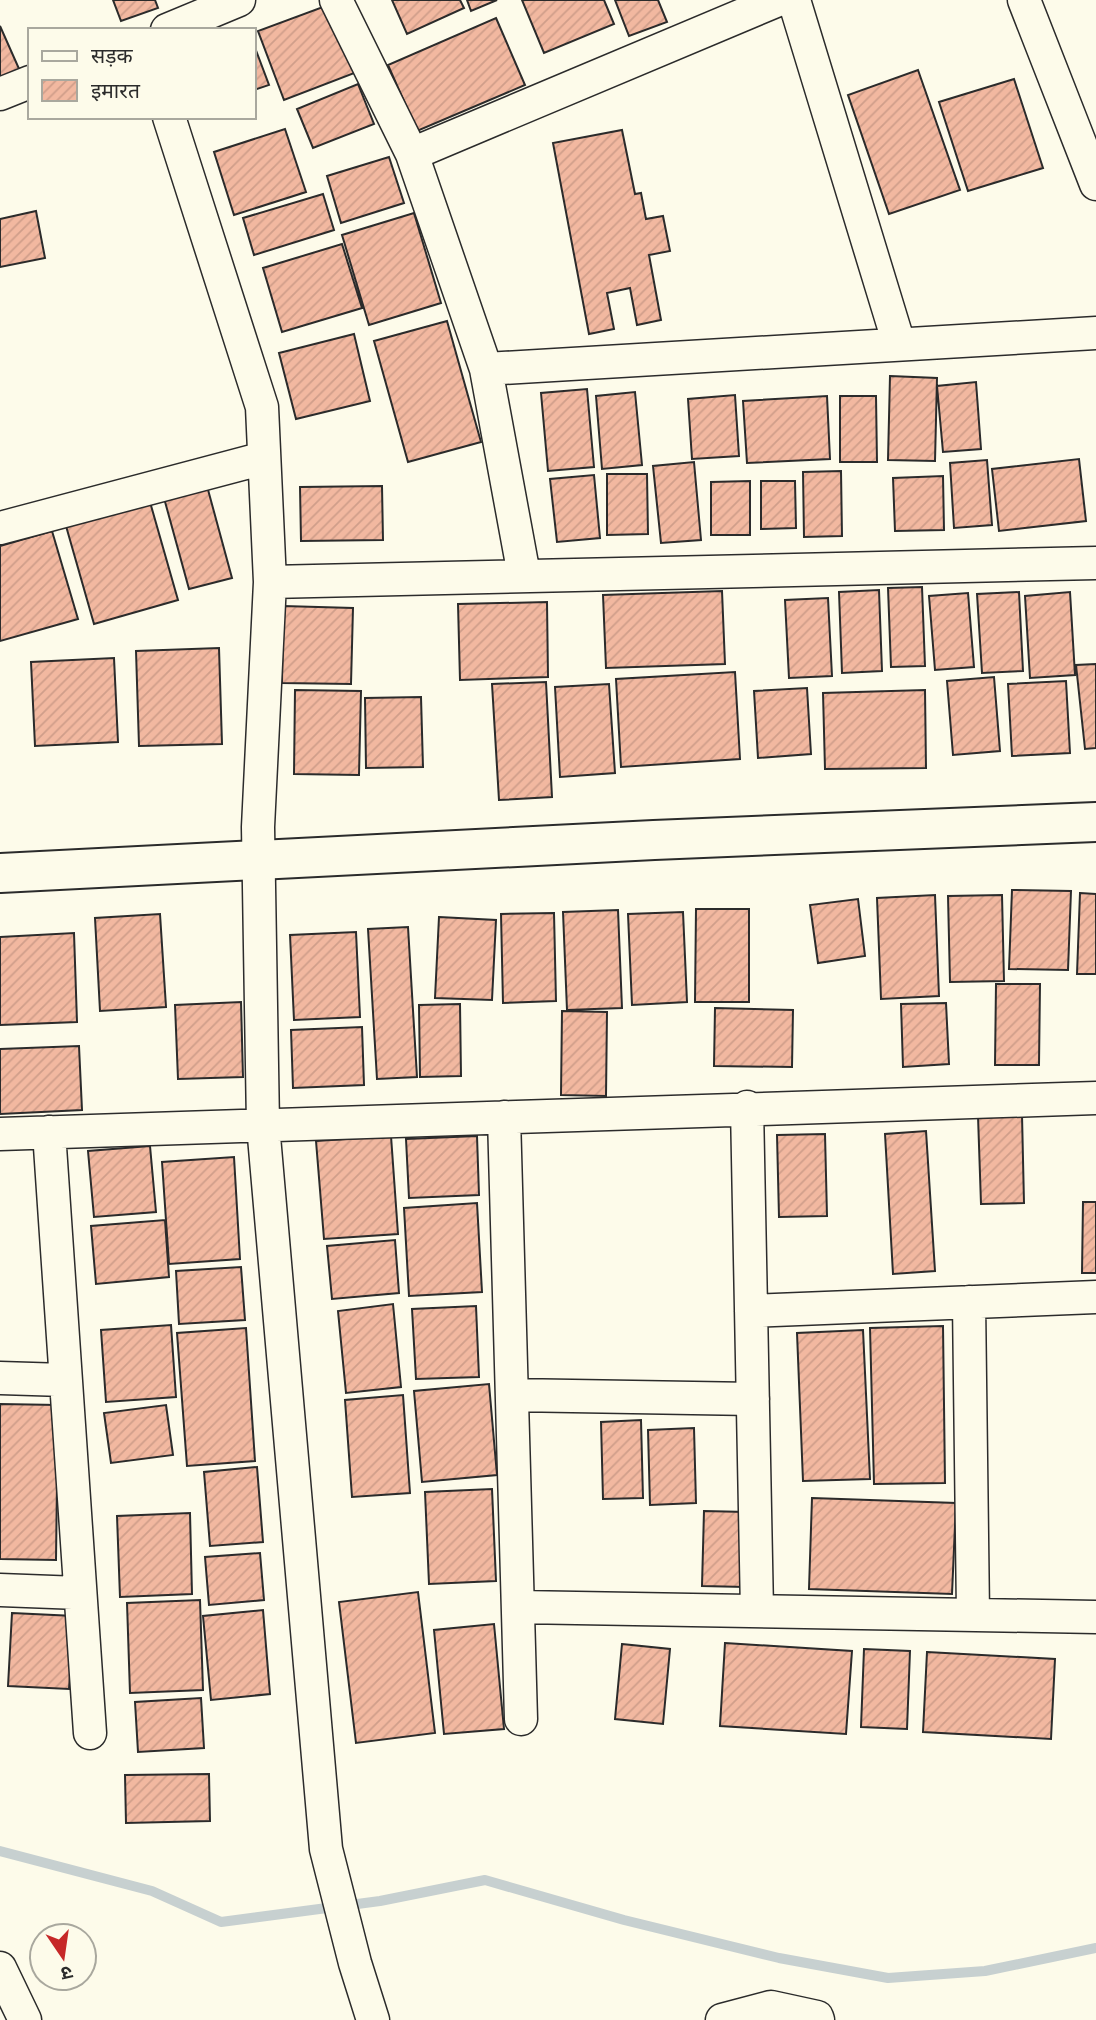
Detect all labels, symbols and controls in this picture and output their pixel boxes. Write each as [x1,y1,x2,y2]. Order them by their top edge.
legend [28,28,256,119]
text: सड़क [91,42,133,70]
text: इमारत [91,77,141,105]
north arrow [28,1922,98,1992]
text: उ [58,1960,75,1987]

